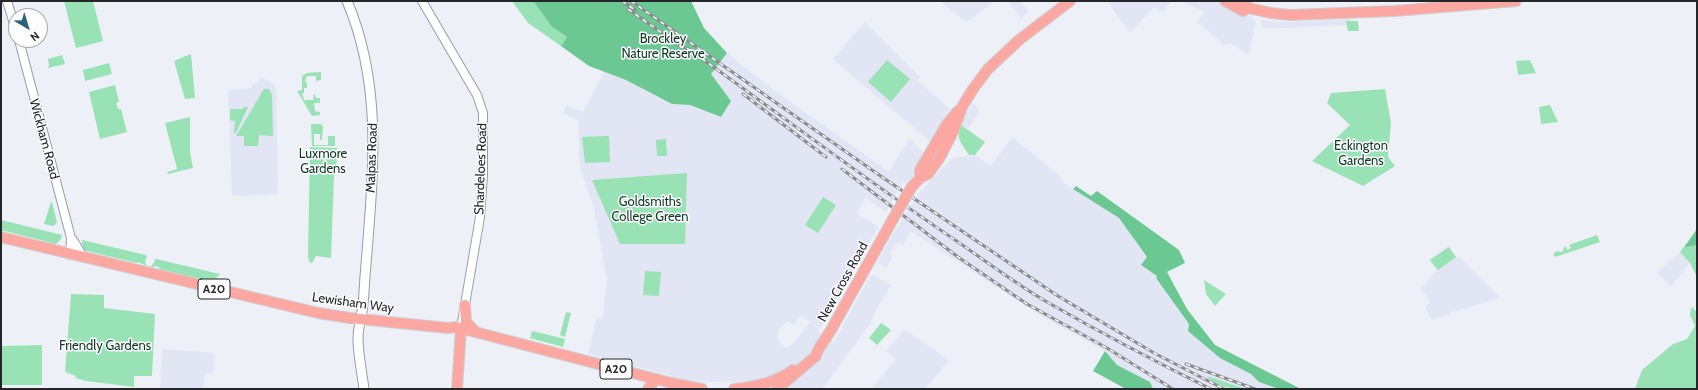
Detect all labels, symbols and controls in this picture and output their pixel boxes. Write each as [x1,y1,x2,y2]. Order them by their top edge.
north arrow [8,8,48,48]
text: N [27,29,42,45]
park label: Brockley Nature Reserve [621,31,705,62]
street label: Wickham Road [26,97,62,181]
street label: Malpas Road [363,123,381,193]
street label: Shardeloes Road [472,123,490,215]
park label: Eckington Gardens [1334,138,1388,169]
park label: Luxmore Gardens [299,146,347,177]
park label: Goldsmiths College Green [612,194,688,225]
street label: New Cross Road [815,239,871,325]
road number: A20 [198,279,230,299]
street label: Lewisham Way [311,290,395,316]
park label: Friendly Gardens [59,338,151,354]
road number: A20 [600,359,632,379]

